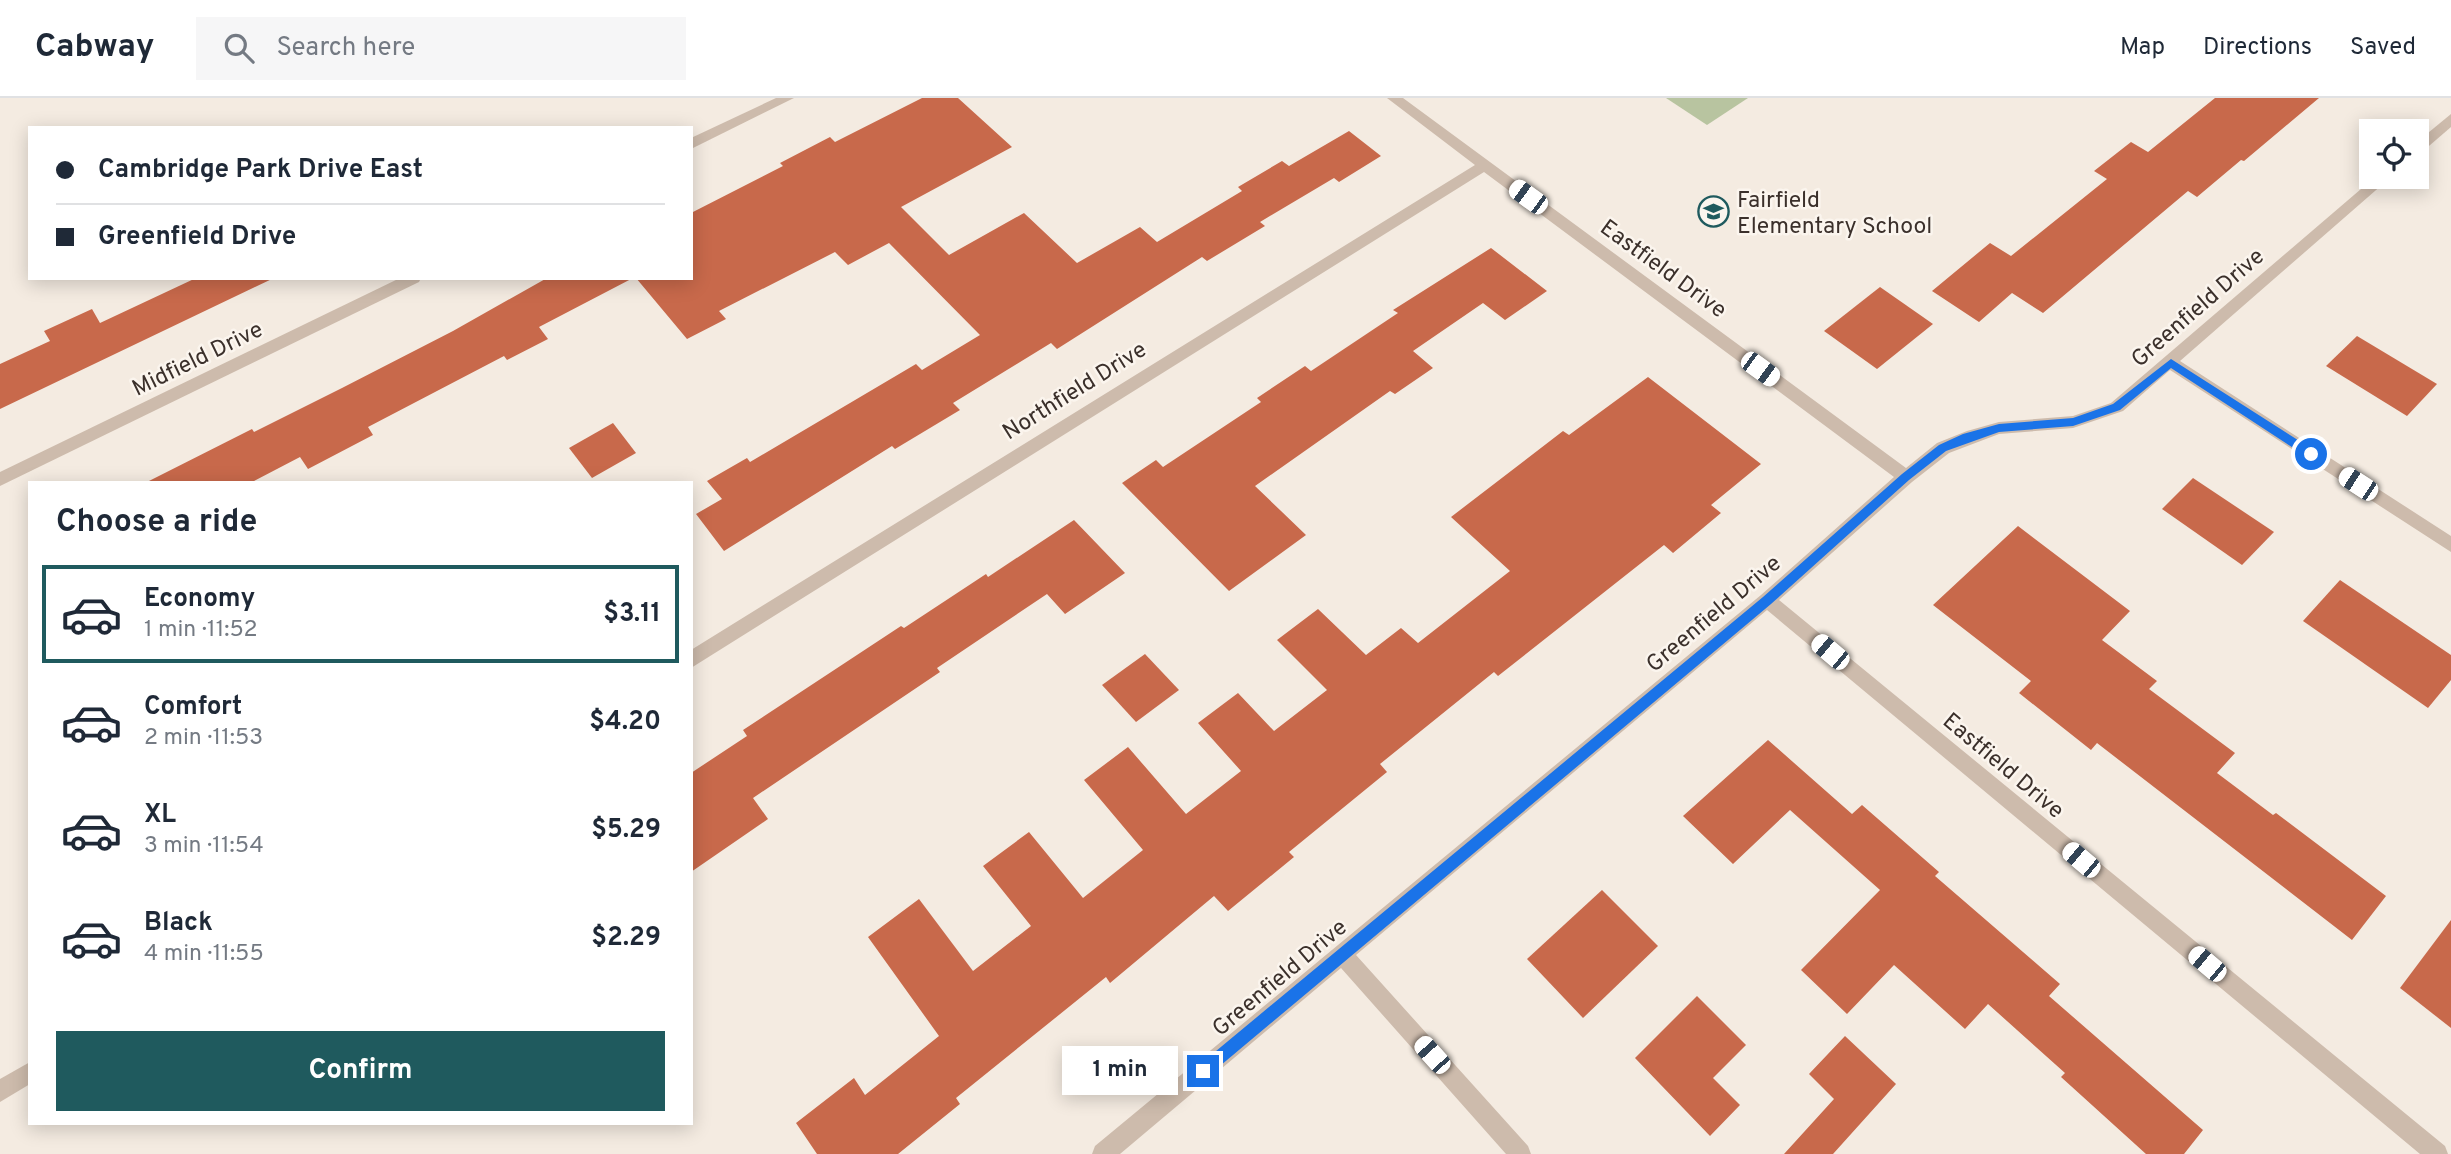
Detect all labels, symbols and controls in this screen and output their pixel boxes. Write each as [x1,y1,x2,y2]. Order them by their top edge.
search box [196,17,686,80]
text: Cabway [35,27,154,69]
icon: search [220,29,258,67]
text: Search here [276,32,415,65]
text: Map [2120,33,2165,63]
text: Directions [2203,33,2312,63]
text: Saved [2350,33,2416,63]
map controls [2359,119,2429,189]
button: locate [2359,119,2429,189]
text: Cambridge Park Drive East [98,154,423,187]
car [1505,176,1552,218]
place label: Fairfield Elementary School [1737,187,1932,242]
school or university icon: Fairfield Elementary School [1697,195,1731,229]
street label: Eastfield Drive [1594,214,1732,326]
text: Greenfield Drive [98,221,296,254]
street label: Greenfield Drive [2126,243,2271,375]
street label: Midfield Drive [128,316,268,404]
street label: Northfield Drive [998,336,1153,448]
car [1737,348,1784,390]
route start [2295,438,2327,470]
car [2335,464,2382,504]
text: Choose a ride [56,503,257,543]
street label: Greenfield Drive [1641,550,1788,680]
icon: car [60,583,123,646]
text: Economy [144,583,255,616]
text: $3.11 [603,598,661,631]
text: 1 min · 11:52 [144,616,258,645]
car [1808,630,1853,674]
icon: car [60,691,123,754]
text: Comfort [144,691,242,724]
text: $4.20 [589,706,661,739]
street label: Eastfield Drive [1936,708,2069,826]
text: 2 min · 11:53 [144,724,263,753]
icon: car [60,799,123,862]
text: XL [144,799,176,832]
text: $5.29 [591,814,661,847]
text: 3 min · 11:54 [144,832,264,861]
car [2059,838,2104,882]
icon: car [60,907,123,970]
text: Black [144,907,213,940]
street label: Greenfield Drive [1207,914,1354,1044]
text: $2.29 [591,922,661,955]
text: 4 min · 11:55 [144,940,264,969]
car [2185,942,2230,986]
button: Confirm [56,1031,665,1111]
car [1411,1032,1454,1078]
callout: 1 min [1063,1046,1178,1096]
route end [1187,1055,1219,1087]
text: 1 min [1092,1056,1148,1085]

